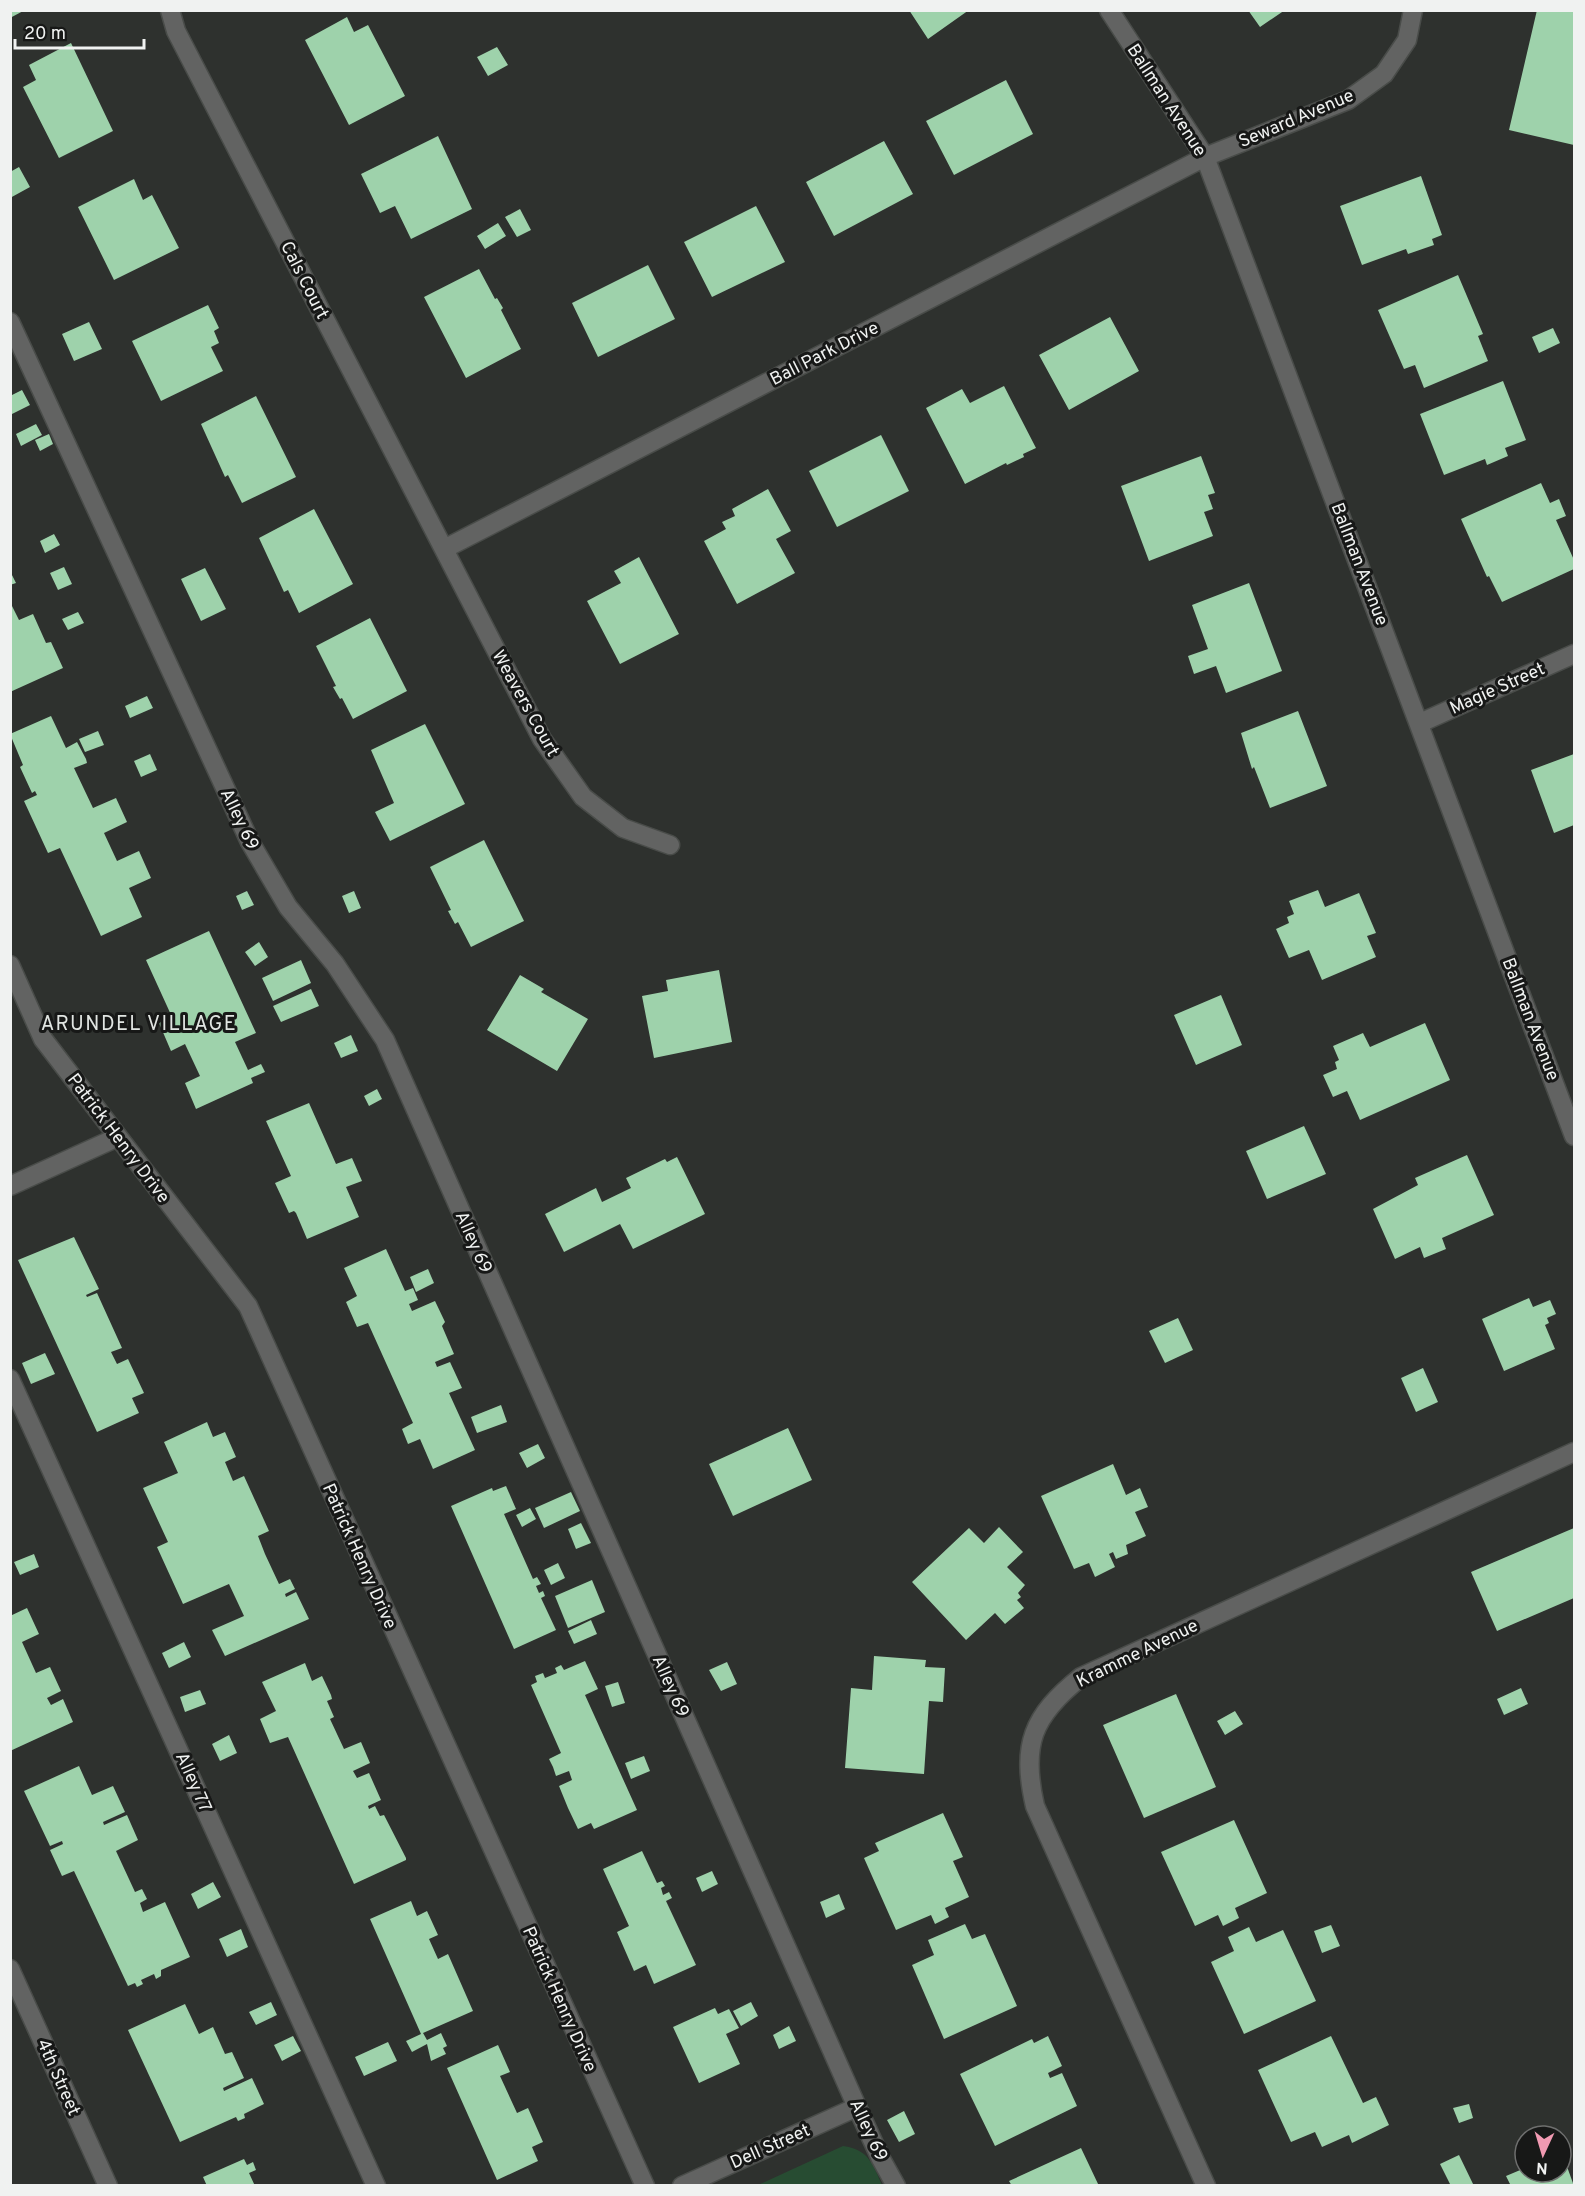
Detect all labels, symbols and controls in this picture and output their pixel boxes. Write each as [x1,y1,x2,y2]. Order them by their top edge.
scale bar [15,12,144,50]
text: 20 m [24,23,66,46]
street label: Ballman Avenue [1121,40,1211,161]
street label: Seward Avenue [1236,85,1358,154]
street label: Cals Court [274,238,333,324]
street label: Ball Park Drive [766,317,883,392]
street label: Ballman Avenue [1325,500,1393,629]
street label: Weavers Court [486,646,563,761]
street label: Magie Street [1446,658,1549,721]
street label: Alley 69 [214,785,263,854]
street label: Ballman Avenue [1496,955,1564,1084]
district label: ARUNDEL VILLAGE [41,1012,237,1038]
street label: Patrick Henry Drive [61,1069,174,1209]
street label: Alley 69 [449,1208,496,1277]
street label: Patrick Henry Drive [316,1480,401,1633]
street label: Kramme Avenue [1073,1615,1202,1694]
street label: Alley 69 [646,1652,693,1721]
street label: Alley 77 [169,1749,216,1816]
street label: Patrick Henry Drive [516,1923,601,2076]
street label: 4th Street [31,2036,85,2120]
street label: Alley 69 [843,2096,892,2165]
street label: Dell Street [727,2120,814,2175]
north arrow [1513,2124,1573,2184]
text: N [1536,2157,1549,2177]

